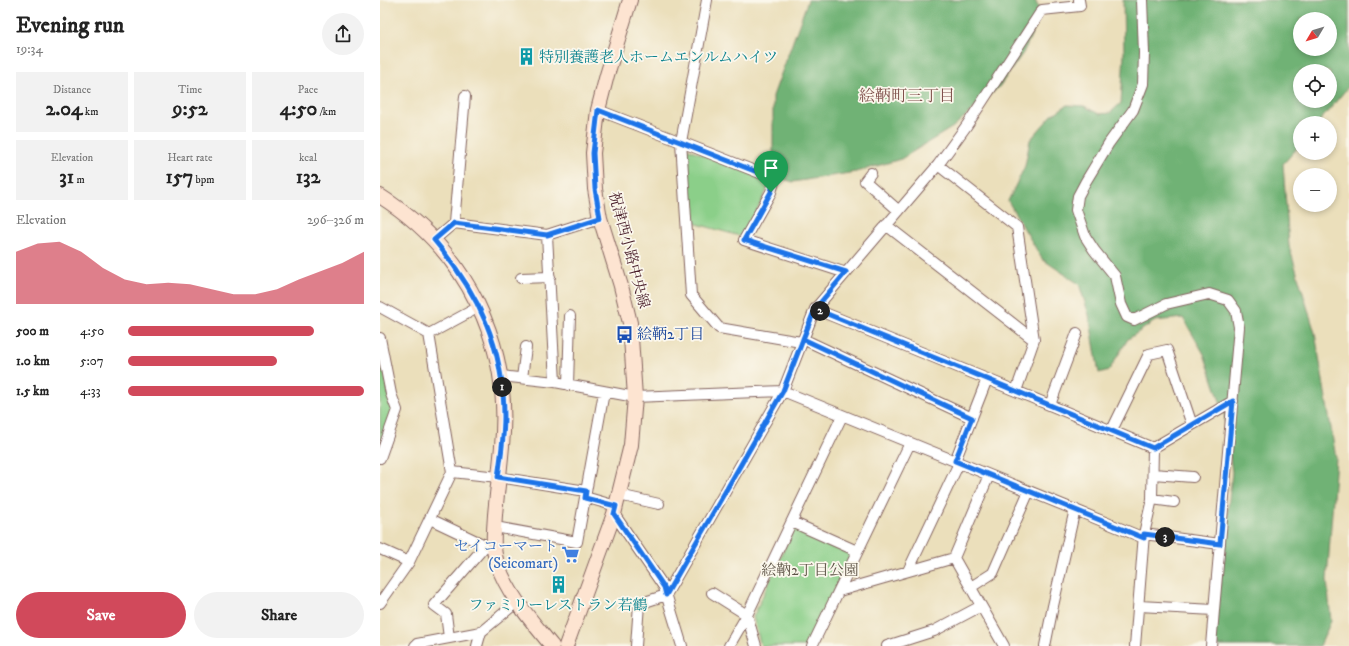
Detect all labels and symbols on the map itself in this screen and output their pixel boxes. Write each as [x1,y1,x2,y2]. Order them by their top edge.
north arrow [1293,12,1337,56]
building icon: 特別養護老人ホームエンルムハイツ [516,47,536,67]
place label: 特別養護老人ホームエンルムハイツ [539,48,778,67]
district label: 絵鞆町三丁目 [859,86,955,106]
pin [754,151,788,192]
street label: 祝津西小路中央線 [604,190,654,310]
pin: 2 [810,301,830,321]
bus stop icon: 絵鞆2丁目 [614,324,634,344]
place label: 絵鞆2丁目 [637,325,704,344]
pin: 1 [492,377,512,397]
pin: 3 [1155,527,1175,547]
place label: セイコーマート (Seicomart) [454,537,558,573]
supermarket icon: セイコーマート (Seicomart) [561,545,581,565]
park label: 絵靹2丁目公園 [761,561,859,580]
building icon: ファミリーレストラン若鶴 [548,574,568,594]
place label: ファミリーレストラン若鶴 [469,596,647,615]

